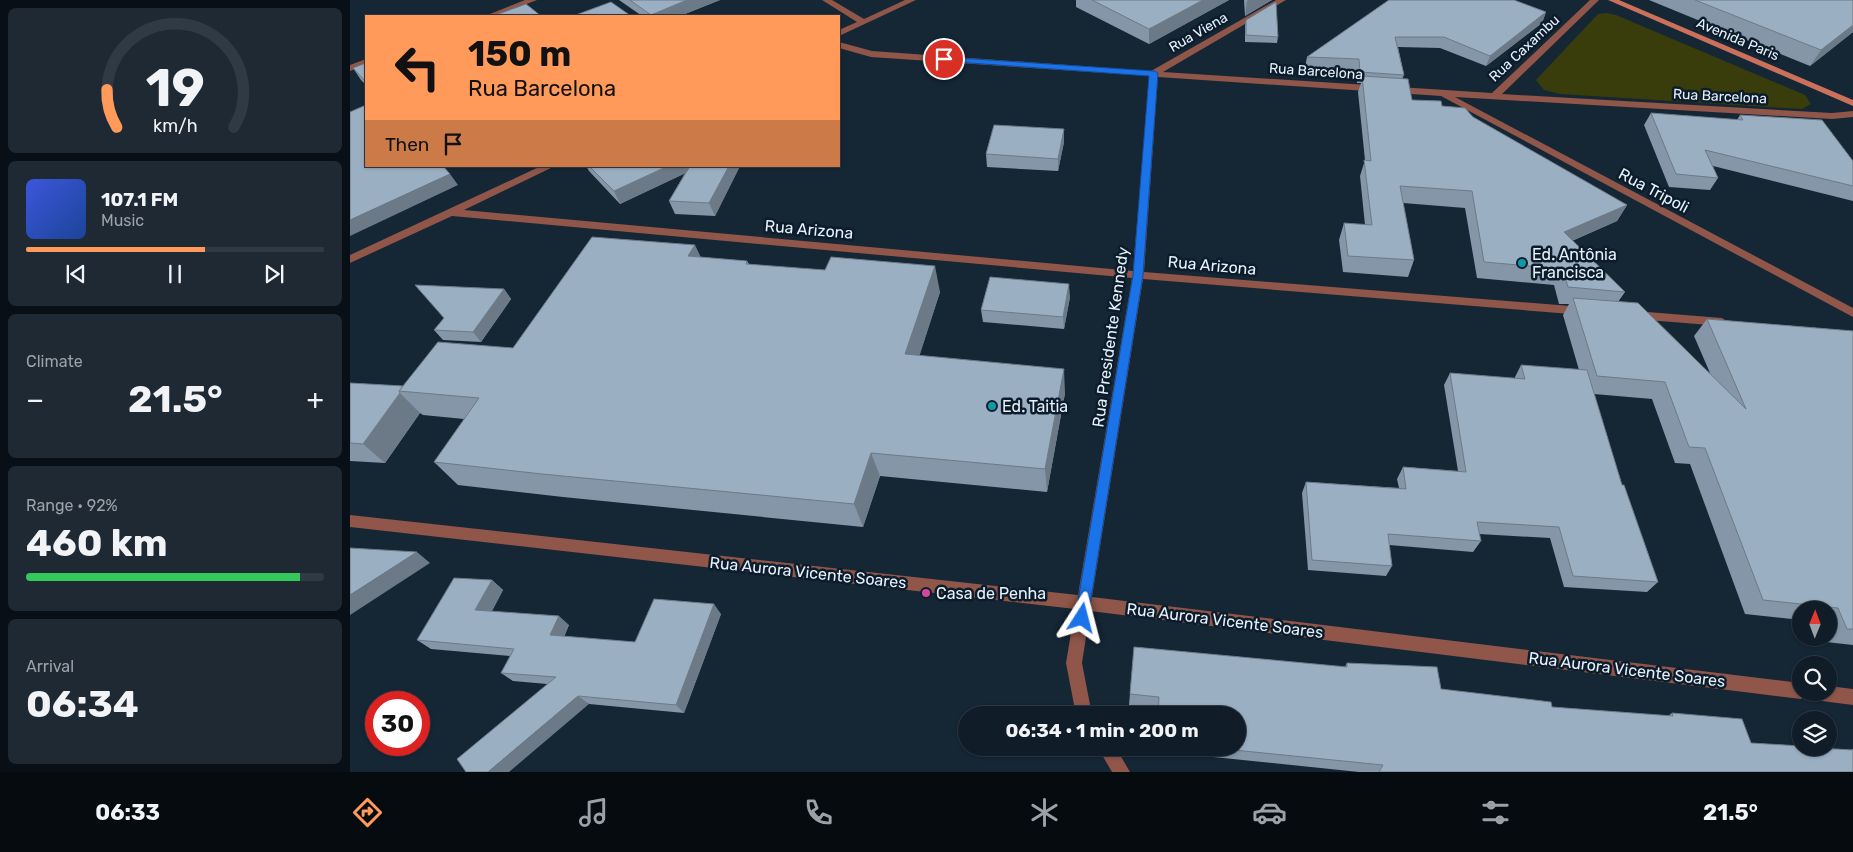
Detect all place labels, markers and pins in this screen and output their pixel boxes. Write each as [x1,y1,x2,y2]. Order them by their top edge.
pin [923,38,965,80]
place label: Ed. Antônia Francisca [1532,245,1617,282]
marker: Ed. Antônia Francisca [1516,257,1528,269]
place label: Ed. Taitia [1002,397,1068,416]
marker: Ed. Taitia [986,400,998,412]
place label: Casa de Penha [936,584,1046,603]
marker: Casa de Penha [920,587,932,599]

